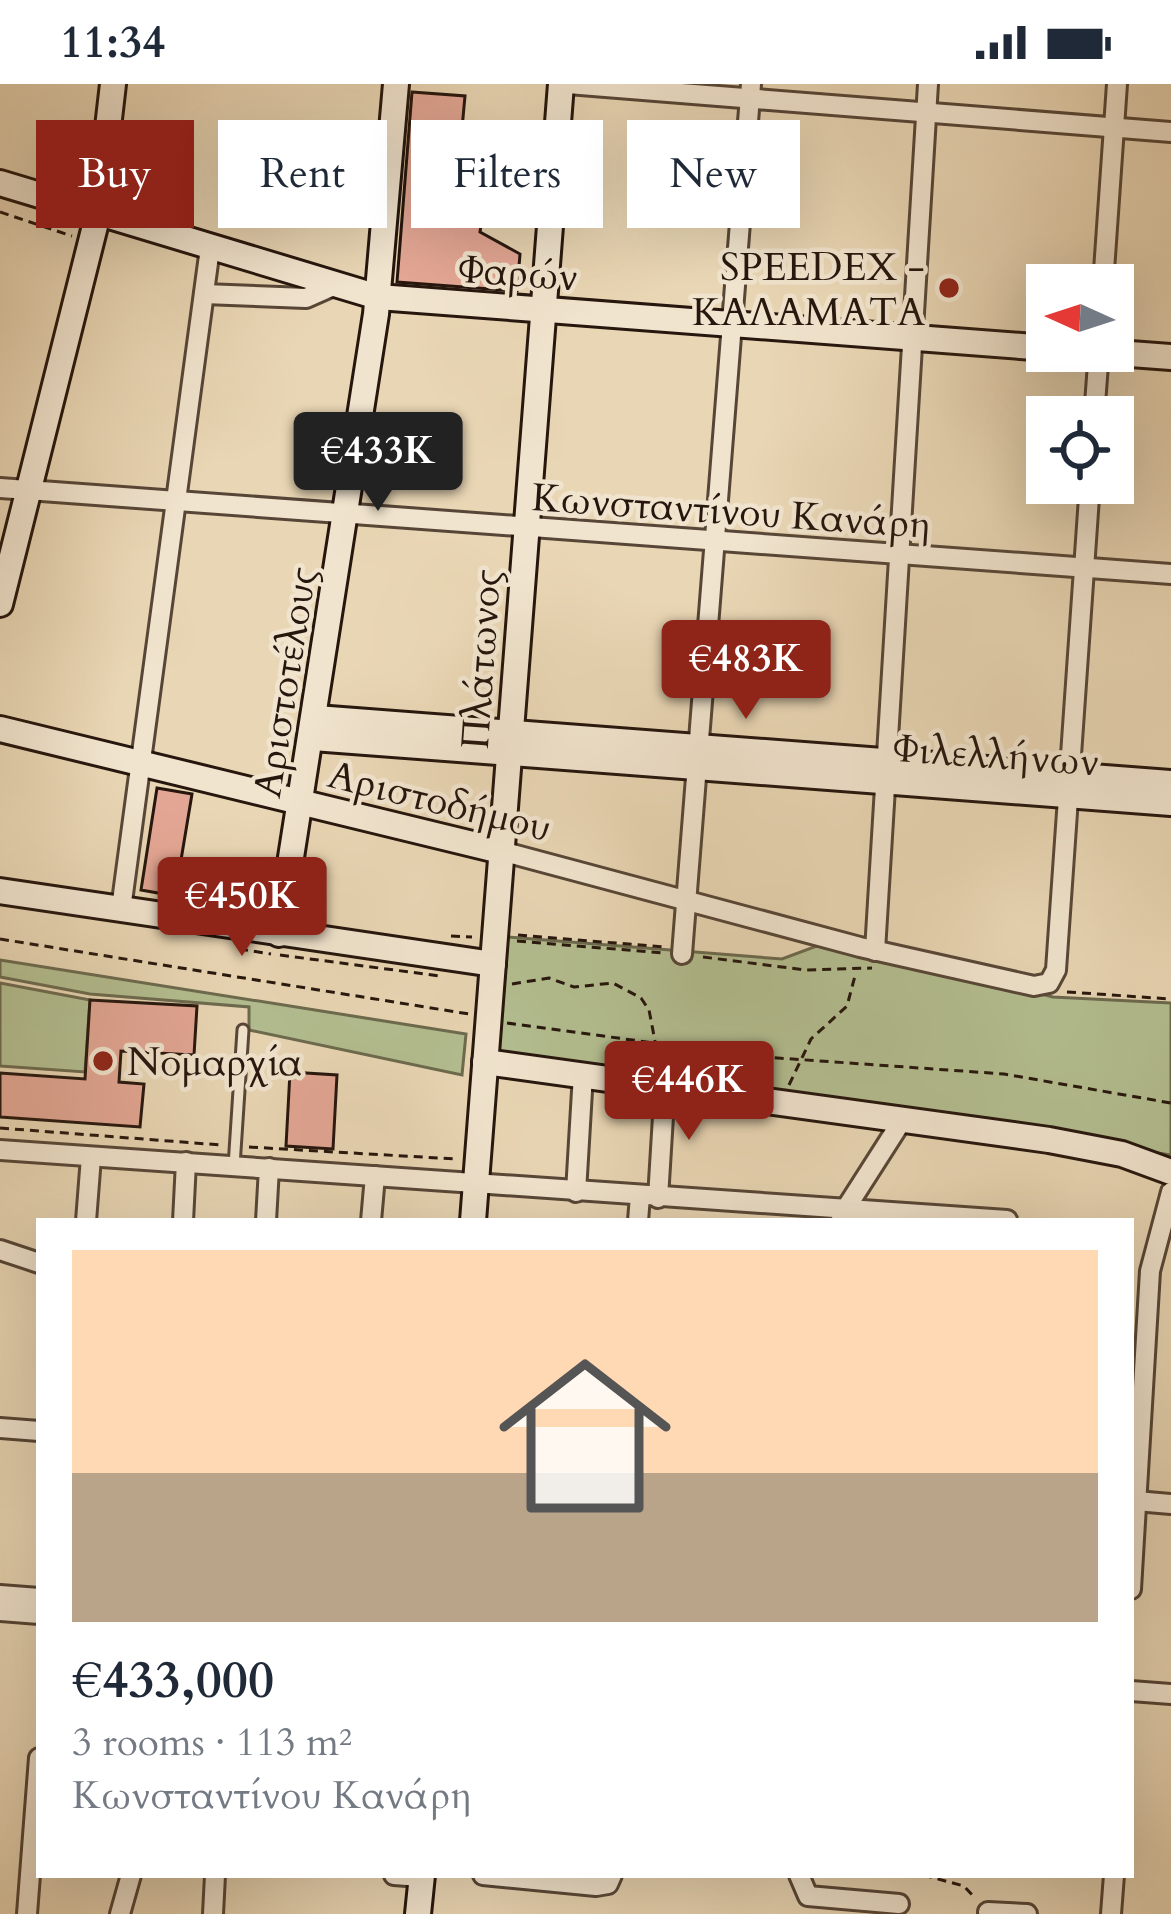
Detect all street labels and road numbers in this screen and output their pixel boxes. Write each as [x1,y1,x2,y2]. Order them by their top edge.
street label: Φαρών [456,243,580,304]
street label: Κωνσταντίνου Κανάρη [530,471,932,552]
street label: Αριστοτέλους [241,563,330,801]
street label: Πλάτωνος [449,567,514,751]
street label: Φιλελλήνων [891,722,1101,789]
street label: Αριστοδήμου [323,748,557,855]

